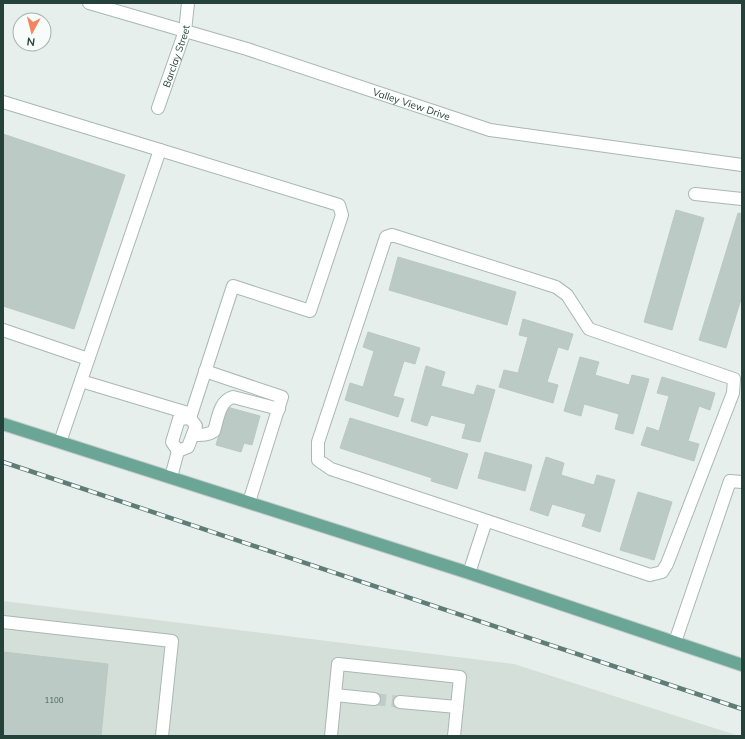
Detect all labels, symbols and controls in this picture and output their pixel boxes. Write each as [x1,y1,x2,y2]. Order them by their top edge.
north arrow [12,12,52,52]
street label: Barclay Street [160,24,193,89]
text: N [26,34,36,49]
street label: Valley View Drive [371,85,452,123]
house number: 1100 [44,695,64,705]

